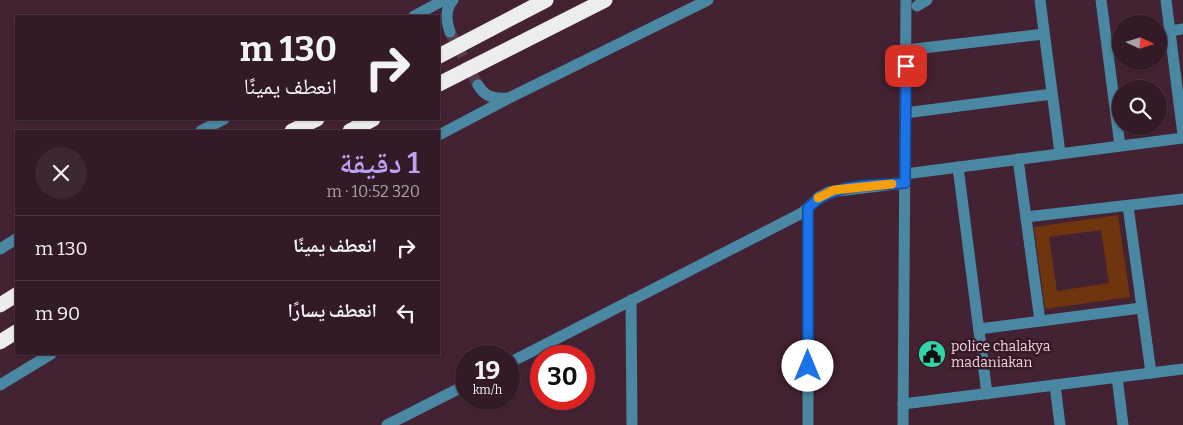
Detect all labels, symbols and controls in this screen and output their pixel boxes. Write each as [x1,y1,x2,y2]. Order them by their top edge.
north arrow [1112,15,1168,70]
map controls [1112,15,1167,135]
text: 130 m [240,28,337,70]
icon: right [355,35,420,100]
pin [885,45,927,87]
icon: arrive [892,52,920,80]
text: انعطف يمينًا [244,73,337,100]
button: search [1112,80,1167,135]
text: 1 دقيقة [339,145,420,181]
button: close [35,147,87,199]
text: 320 m · 10:52 [327,182,420,201]
text: انعطف يمينًا [293,234,377,257]
icon: right [392,234,420,262]
text: 130 m [35,237,88,260]
text: انعطف يسارًا [287,299,377,322]
icon: left [392,299,420,327]
text: 90 m [35,302,80,325]
place label: police chalakya madaniakan [951,338,1051,371]
position arrow [781,339,833,391]
public building icon: police chalakya madaniakan [917,339,947,369]
speed limit sign: 30 [530,345,595,410]
text: 19 [475,356,500,386]
text: km/h [473,383,502,397]

